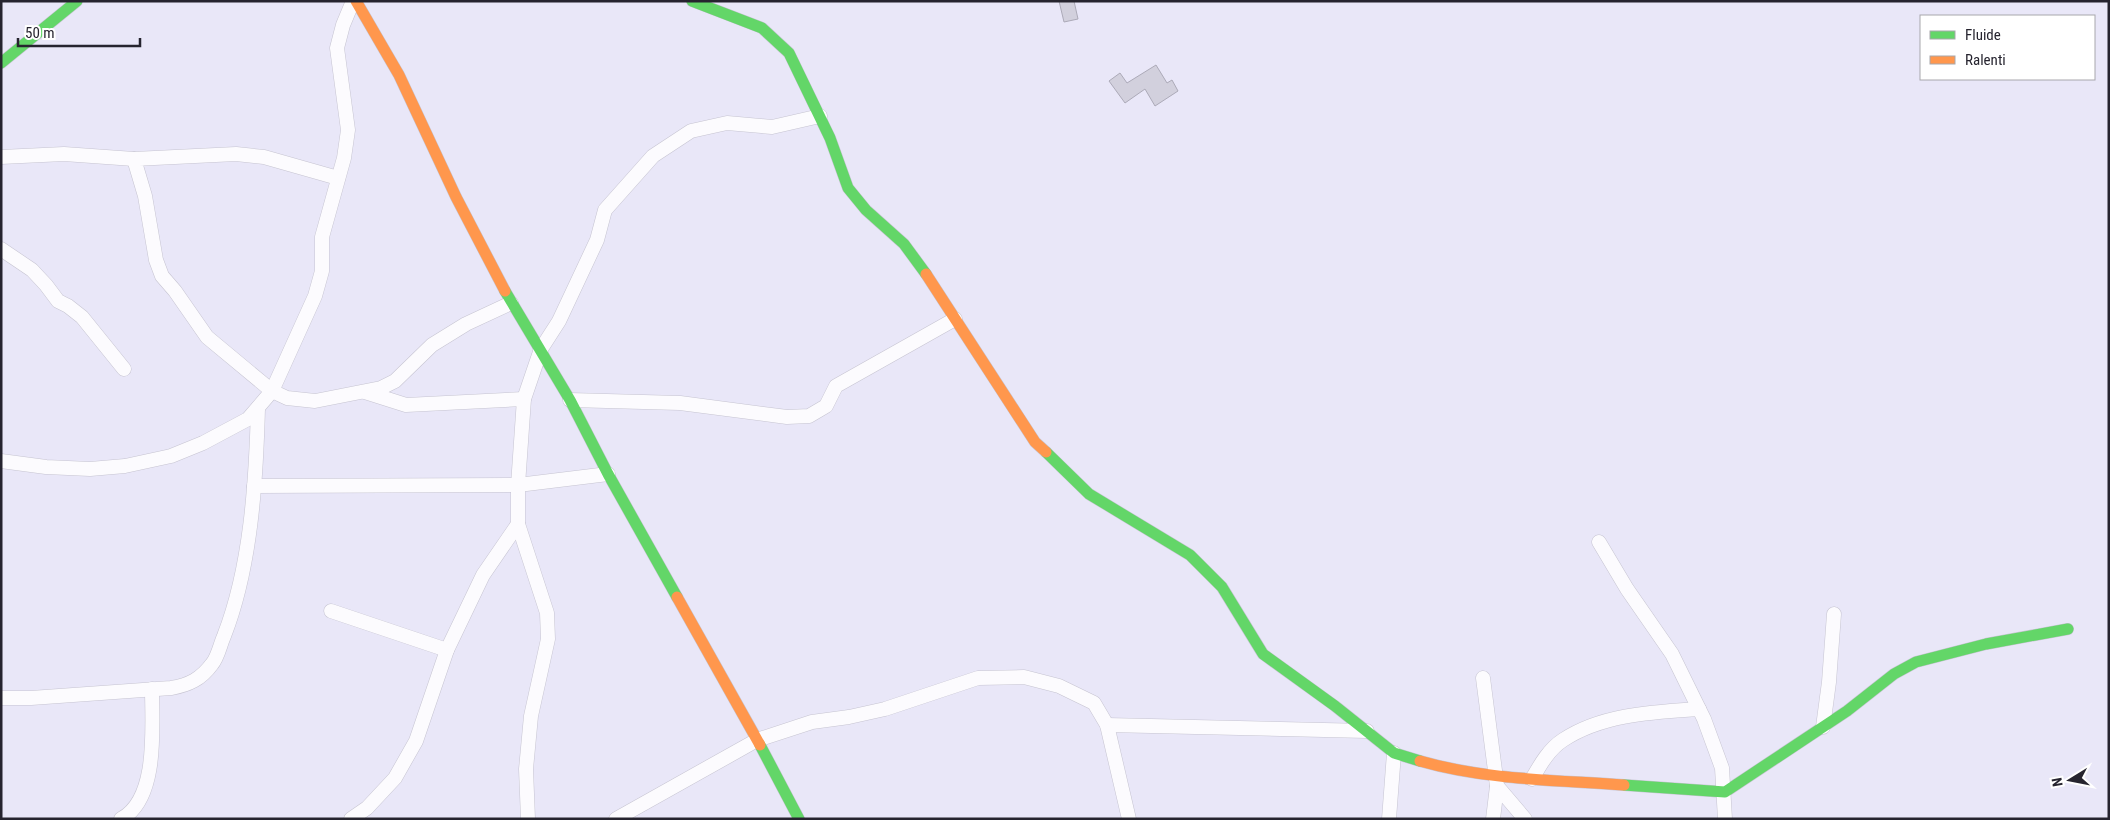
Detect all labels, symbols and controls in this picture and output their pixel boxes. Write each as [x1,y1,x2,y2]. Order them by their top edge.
scale bar [18,15,140,47]
legend [1920,15,2095,80]
text: 50 m [25,24,55,42]
text: Fluide [1965,26,2001,44]
text: Ralenti [1965,51,2006,69]
north arrow [2045,755,2095,805]
text: N [2049,777,2066,788]

